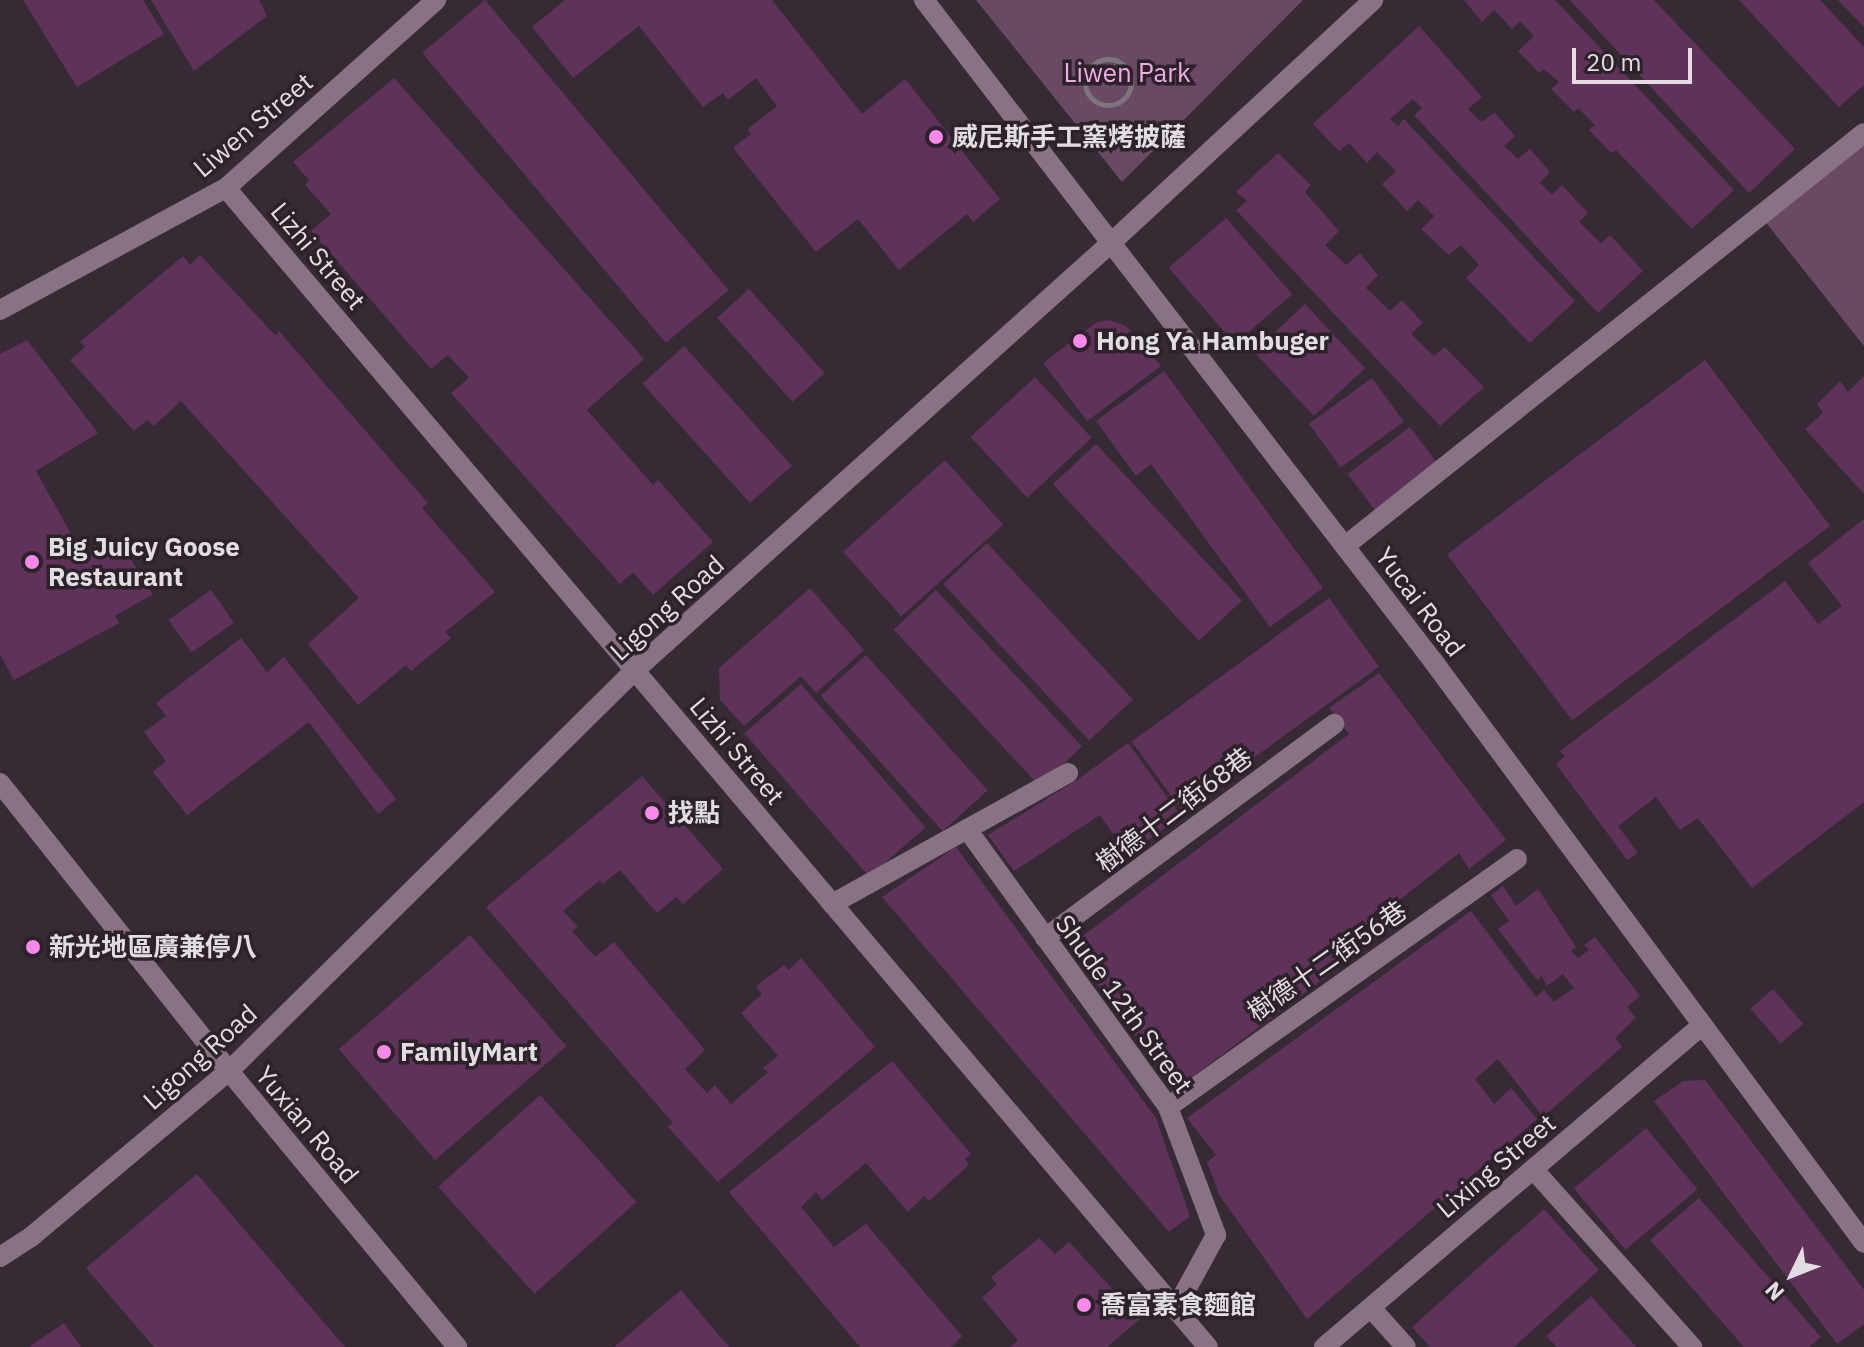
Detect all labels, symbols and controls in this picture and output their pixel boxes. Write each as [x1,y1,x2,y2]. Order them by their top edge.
scale bar [1576,32,1696,82]
text: 20 m [1586,46,1641,78]
park label: Liwen Park [1063,57,1191,89]
street label: Liwen Street [187,66,319,184]
place label: 威尼斯手工窯烤披薩 [952,121,1186,153]
marker: 威尼斯手工窯烤披薩 [927,128,945,146]
street label: Lizhi Street [264,196,372,316]
place label: Hong Ya Hambuger [1096,325,1329,357]
marker: Hong Ya Hambuger [1071,332,1089,350]
place label: Big Juicy Goose Restaurant [48,531,240,592]
street label: Yucai Road [1369,541,1471,663]
street label: Ligong Road [604,549,730,667]
marker: Big Juicy Goose Restaurant [23,553,41,571]
street label: Lizhi Street [683,691,791,811]
street label: 樹德十二街68巷 [1090,741,1258,879]
place label: 找點 [668,797,720,829]
marker: 找點 [643,804,661,822]
street label: 樹德十二街56巷 [1241,895,1413,1027]
street label: Shude 12th Street [1049,909,1199,1099]
place label: 新光地區廣兼停八 [49,931,257,963]
marker: 新光地區廣兼停八 [24,938,42,956]
street label: Ligong Road [137,998,263,1116]
place label: FamilyMart [400,1036,538,1068]
marker: FamilyMart [375,1043,393,1061]
street label: Yuxian Road [249,1060,365,1190]
street label: Lixing Street [1430,1107,1562,1225]
north arrow [1752,1235,1832,1315]
text: N [1758,1276,1790,1307]
place label: 喬富素食麵館 [1100,1289,1256,1321]
marker: 喬富素食麵館 [1075,1296,1093,1314]

